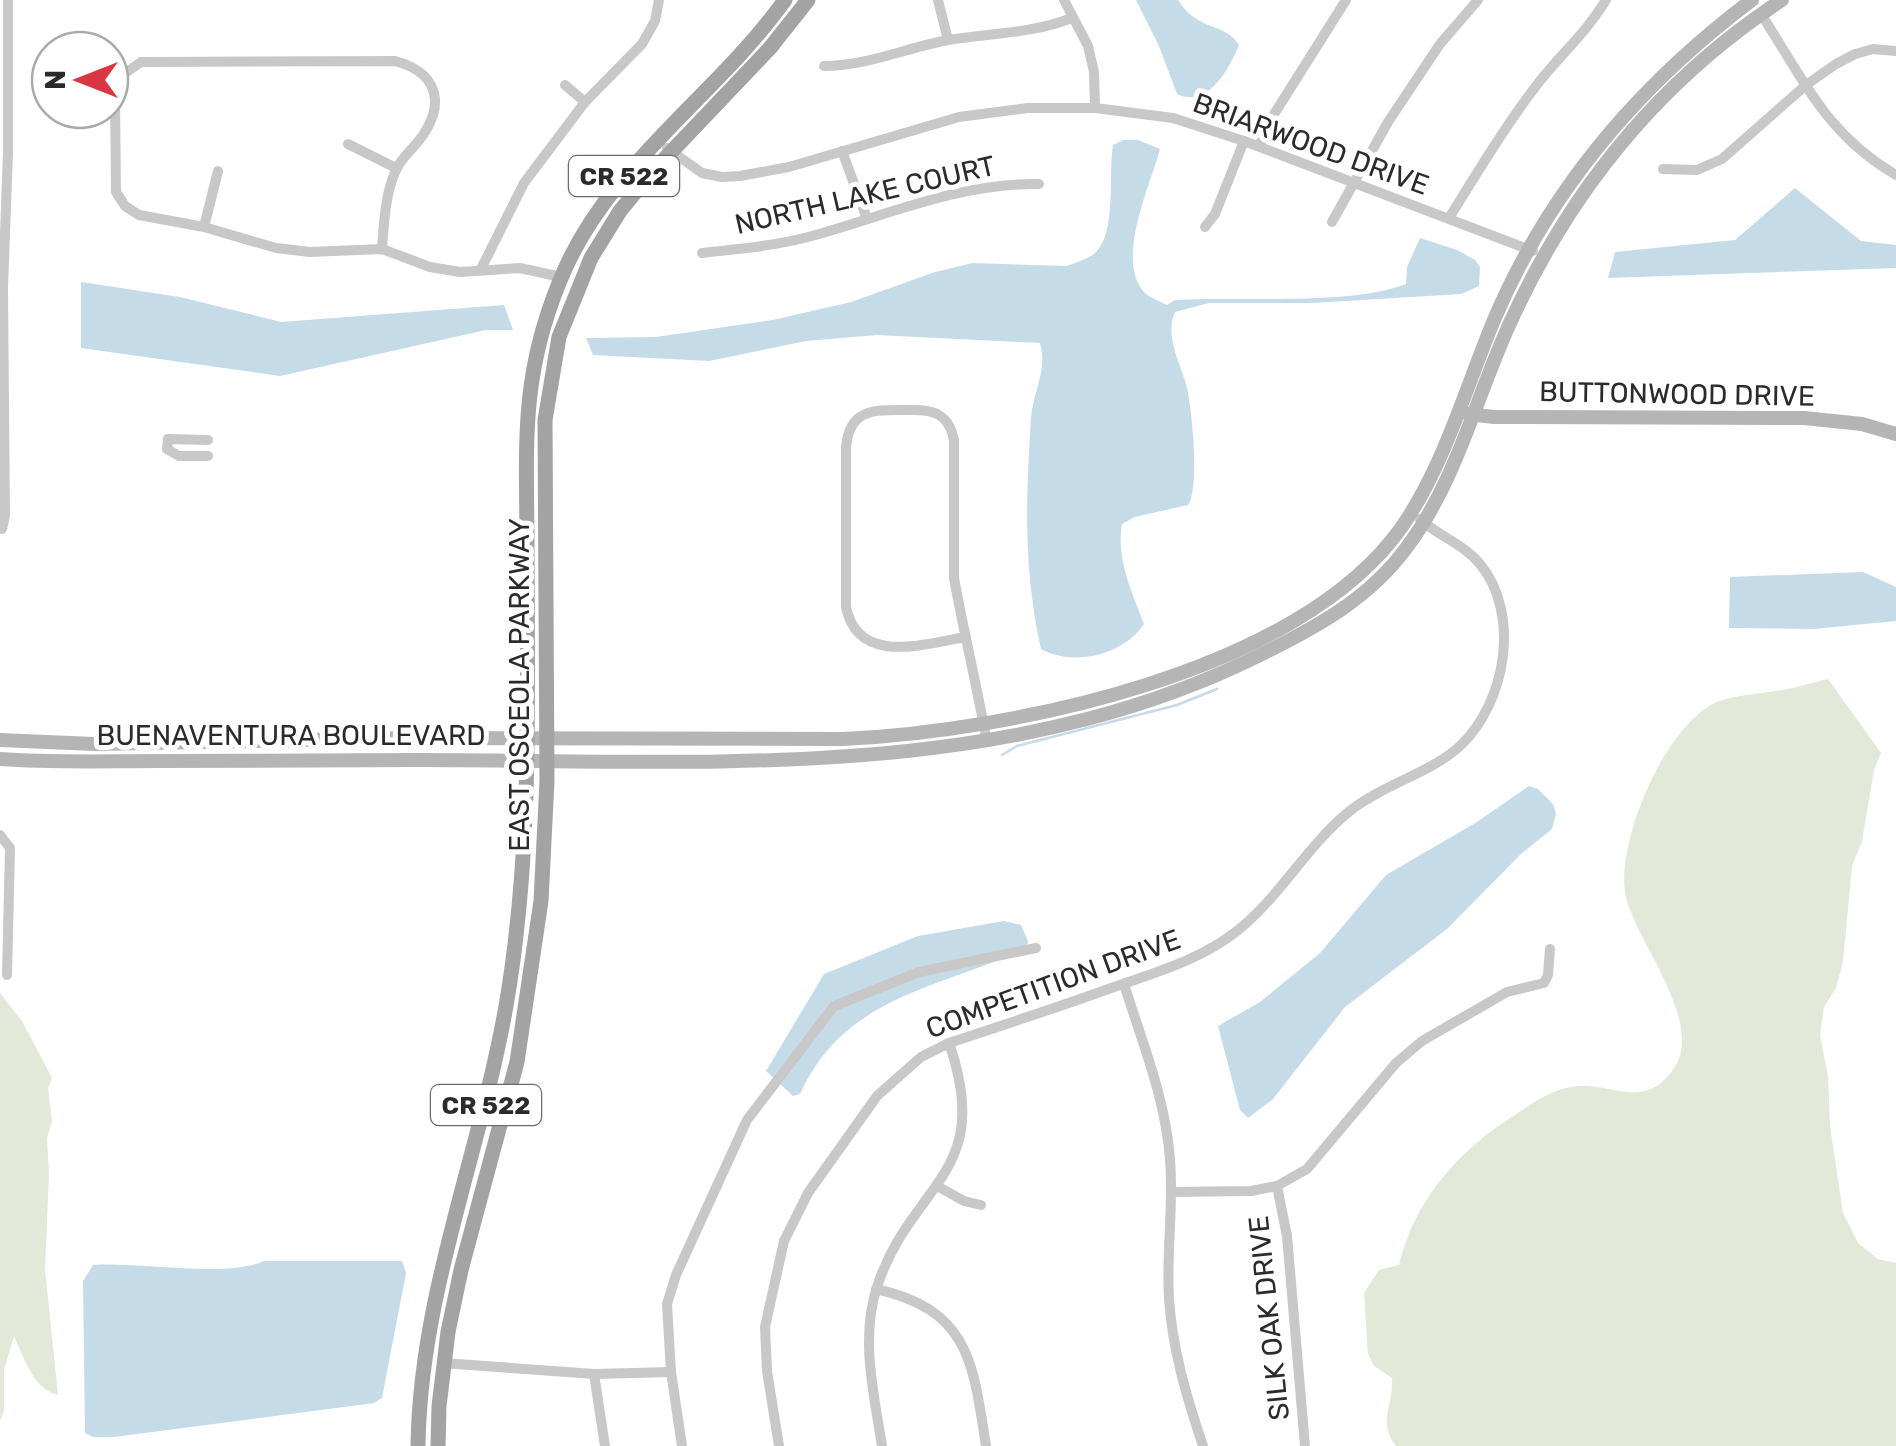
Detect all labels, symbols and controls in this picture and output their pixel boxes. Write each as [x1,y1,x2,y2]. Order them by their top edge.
north arrow [30,30,130,130]
text: N [39,70,72,90]
street label: BRIARWOOD DRIVE [1189,86,1433,202]
street label: NORTH LAKE COURT [732,149,998,241]
road number: CR 522 [569,156,679,196]
street label: BUTTONWOOD DRIVE [1539,375,1815,413]
street label: EAST OSCEOLA PARKWAY [503,518,536,852]
street label: BUENAVENTURA BOULEVARD [96,719,486,752]
street label: COMPETITION DRIVE [921,923,1185,1045]
road number: CR 522 [431,1085,541,1125]
street label: SILK OAK DRIVE [1242,1214,1296,1422]

